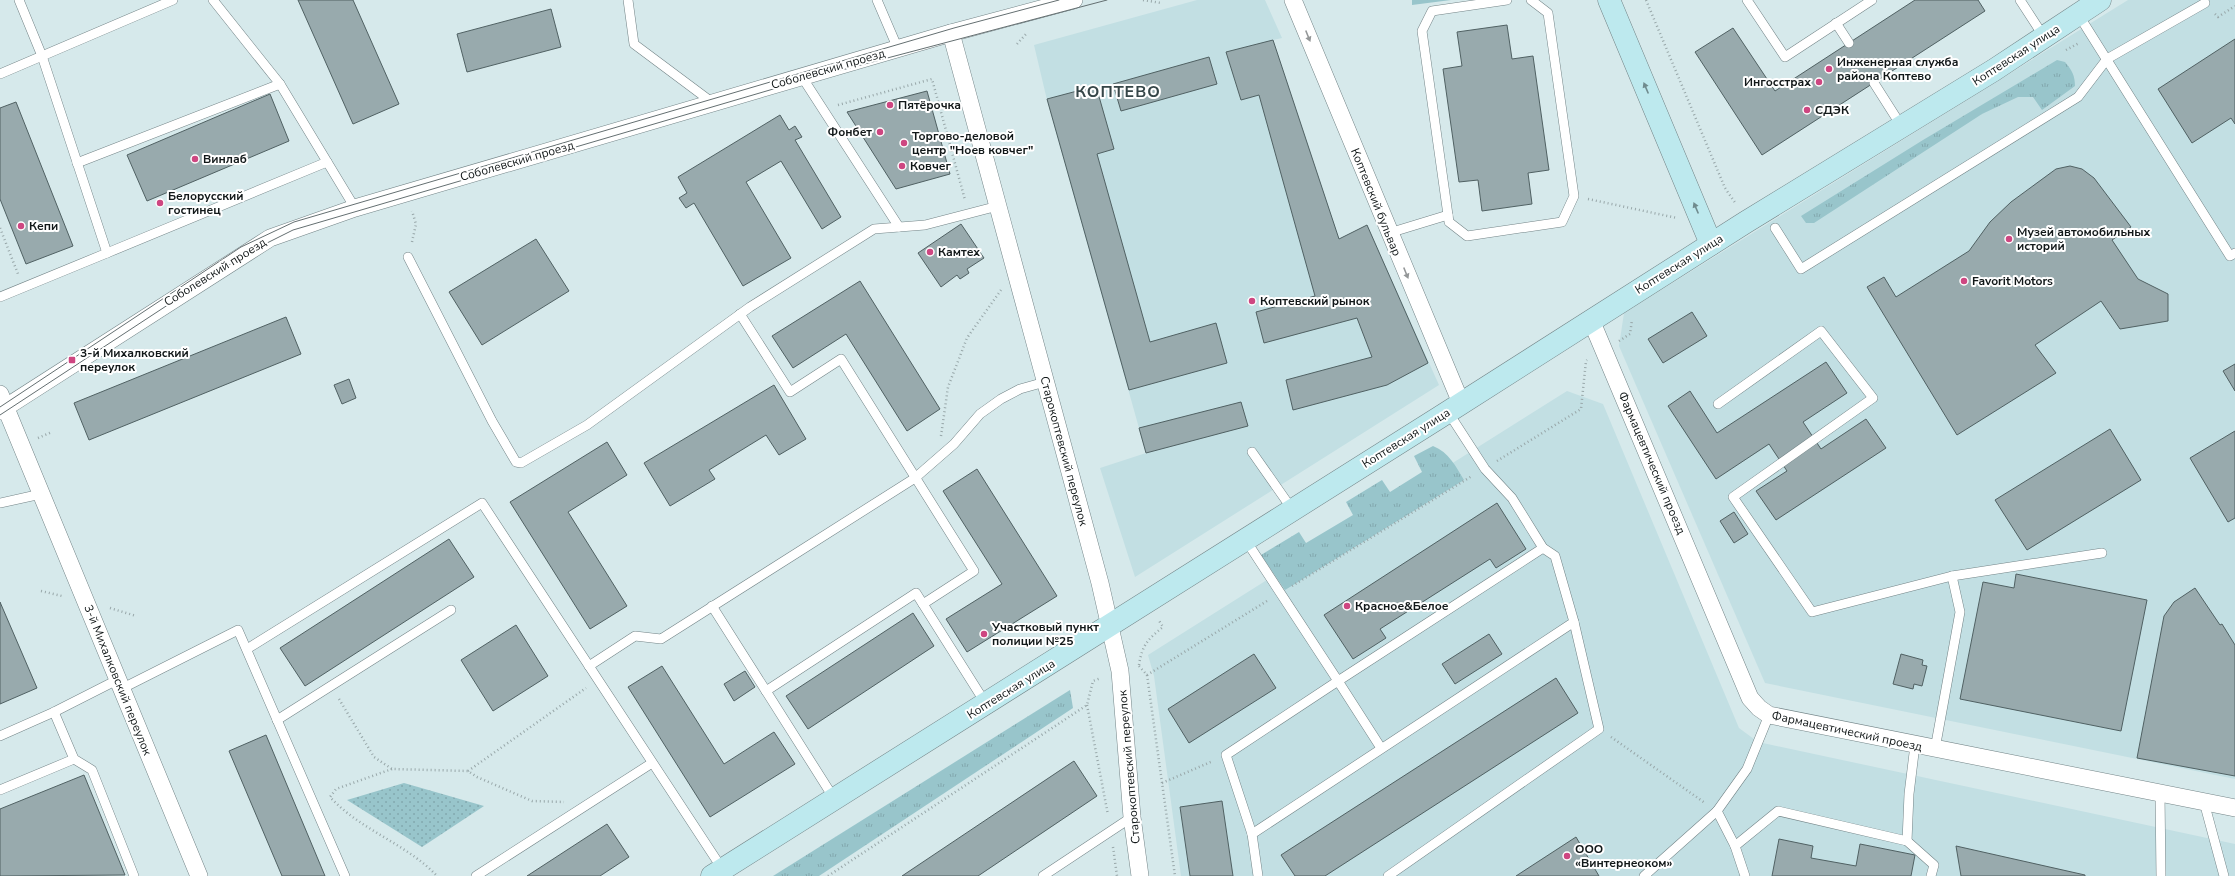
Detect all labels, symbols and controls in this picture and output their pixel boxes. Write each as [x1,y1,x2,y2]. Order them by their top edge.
street label: Коптевская улица [1969,21,2063,89]
one-way arrow [1305,31,1311,42]
street label: Соболевский проезд [769,45,887,93]
place label: Инженерная служба района Коптево [1837,54,1958,84]
marker: Инженерная служба района Коптево [1824,64,1834,74]
place label: Ингосстрах [1744,74,1811,90]
marker: Ингосстрах [1814,77,1824,87]
district label: КОПТЕВО [1075,81,1161,103]
one-way arrow [1642,82,1648,94]
place label: Пятёрочка [898,97,961,113]
marker: Пятёрочка [885,100,895,110]
place label: СДЭК [1815,102,1850,118]
marker: СДЭК [1802,105,1812,115]
place label: Фонбет [828,124,872,140]
marker: Фонбет [875,127,885,137]
place label: Торгово-деловой центр "Ноев ковчег" [912,128,1033,158]
street label: Соболевский проезд [458,137,576,185]
marker: Торгово-деловой центр "Ноев ковчег" [899,138,909,148]
street label: Коптевский бульвар [1347,146,1405,258]
place label: Винлаб [203,151,247,167]
marker: Винлаб [190,154,200,164]
place label: Ковчег [910,158,952,174]
marker: Ковчег [897,161,907,171]
place label: Белорусский гостинец [168,188,244,218]
marker: Белорусский гостинец [155,198,165,208]
one-way arrow [1693,203,1699,214]
place label: Кепи [29,218,58,234]
marker: Кепи [16,221,26,231]
place label: Музей автомобильных историй [2017,224,2151,254]
street label: Коптевская улица [1632,230,1726,298]
street label: Соболевский проезд [161,234,269,310]
marker: Музей автомобильных историй [2004,234,2014,244]
place label: Камтех [938,244,980,260]
marker: Камтех [925,247,935,257]
one-way arrow [1403,267,1409,279]
place label: Favorit Motors [1972,273,2053,289]
marker: Favorit Motors [1959,276,1969,286]
place label: Коптевский рынок [1260,293,1370,309]
marker: Коптевский рынок [1247,296,1257,306]
place label: 3-й Михалковский переулок [80,345,189,375]
marker: 3-й Михалковский переулок [67,355,77,365]
street label: Старокоптевский переулок [1036,374,1092,528]
street label: Фармацевтический проезд [1615,389,1689,537]
street label: Коптевская улица [1359,404,1453,472]
place label: Красное&Белое [1355,598,1449,614]
marker: Красное&Белое [1342,601,1352,611]
street label: 3-й Михалковский переулок [80,602,156,758]
place label: Участковый пункт полиции №25 [991,619,1099,649]
marker: Участковый пункт полиции №25 [979,629,989,639]
street label: Коптевская улица [964,655,1058,723]
street label: Старокоптевский переулок [1114,689,1144,845]
street label: Фармацевтический проезд [1770,707,1924,755]
place label: ООО «Винтернеоком» [1575,841,1672,871]
marker: ООО «Винтернеоком» [1562,851,1572,861]

